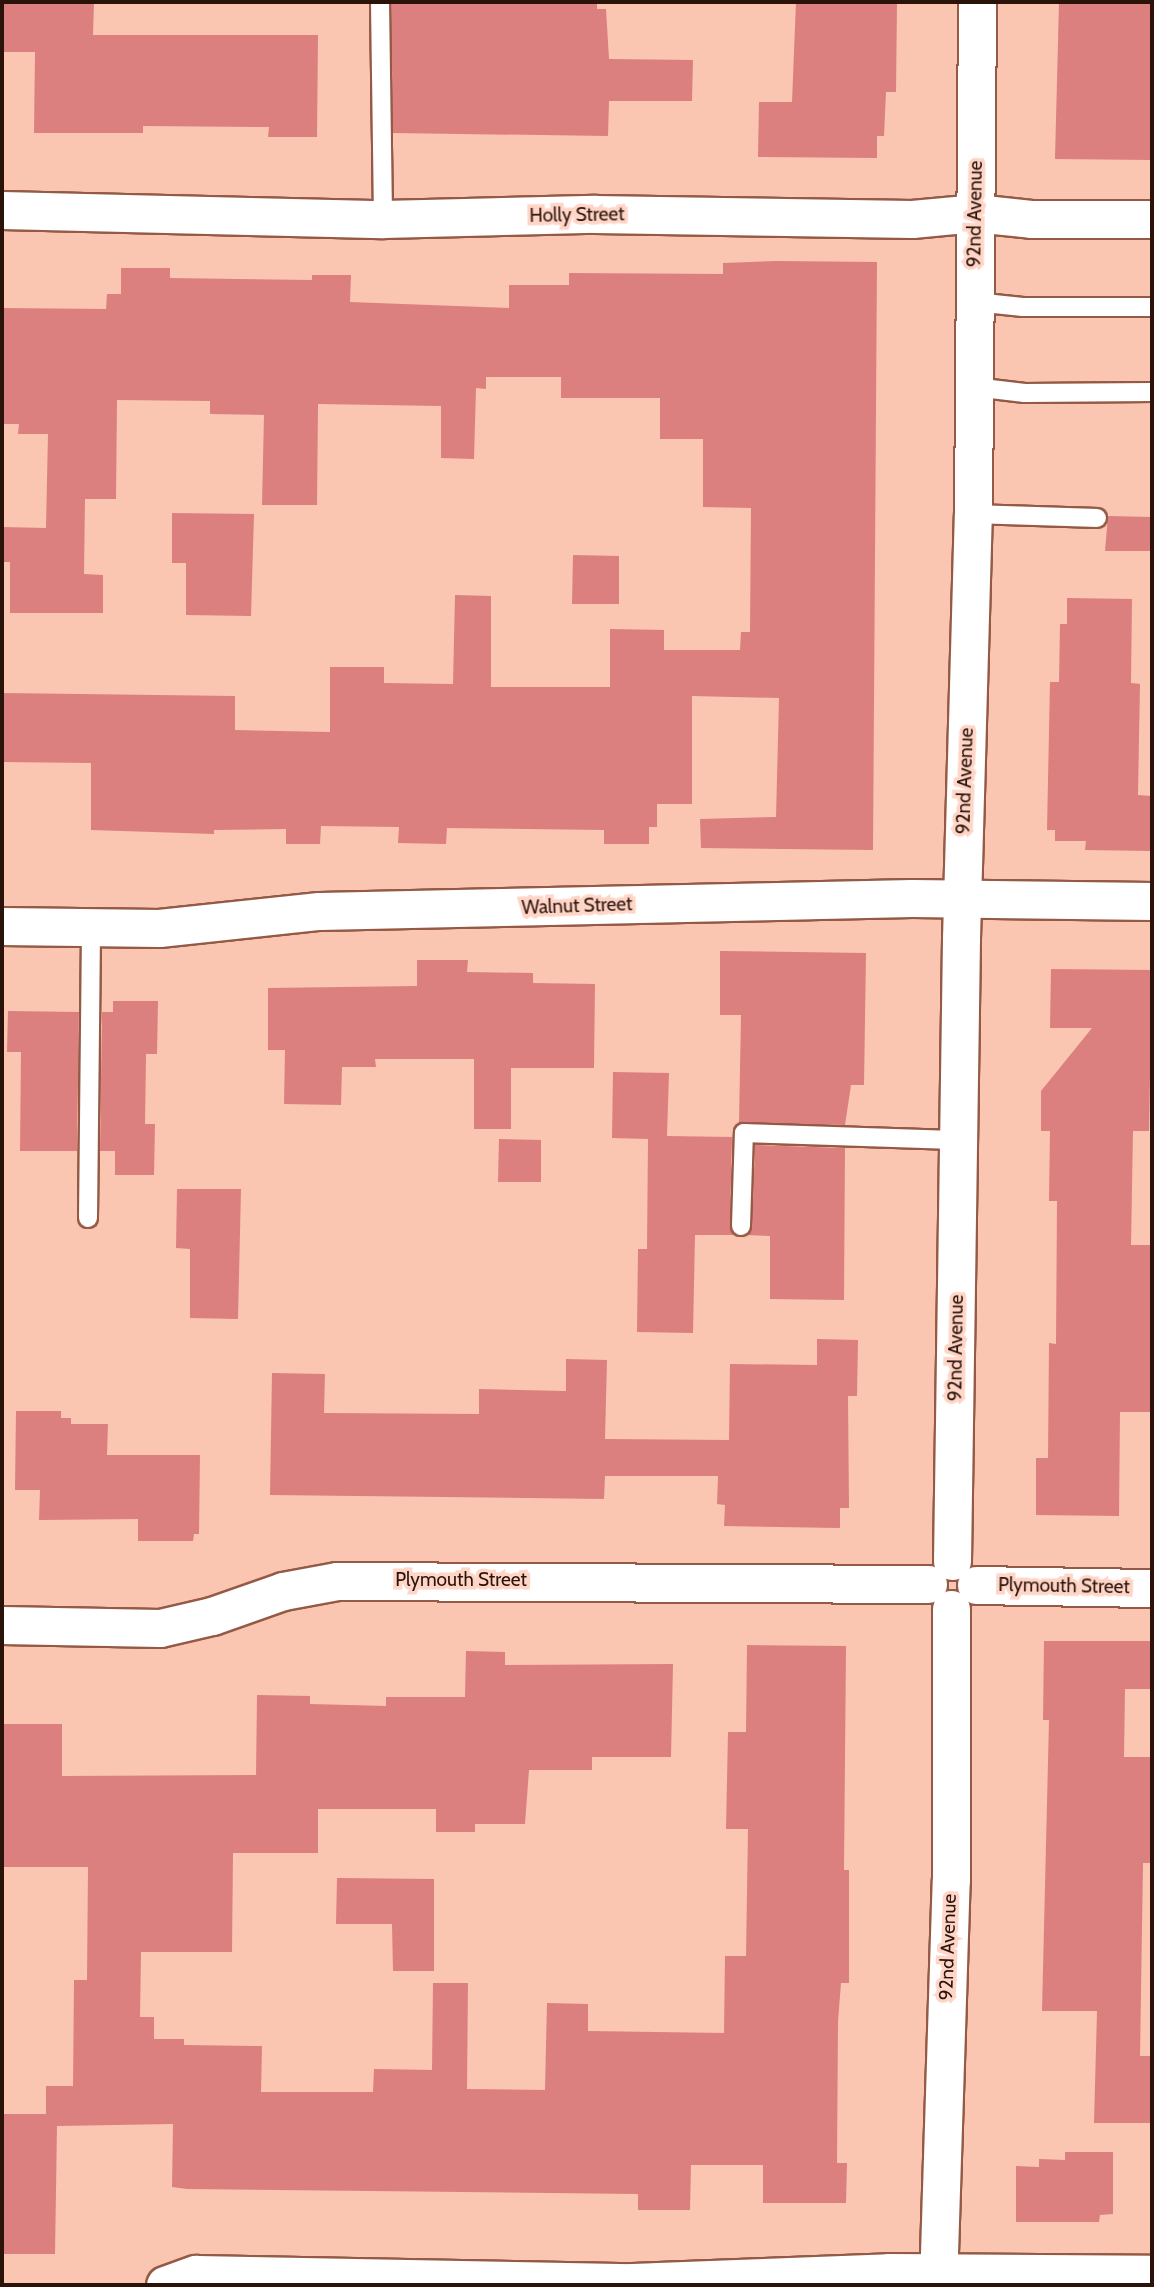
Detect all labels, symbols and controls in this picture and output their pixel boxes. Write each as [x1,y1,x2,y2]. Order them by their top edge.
street label: 92nd Avenue [963,161,987,267]
street label: Holly Street [529,203,625,227]
street label: 92nd Avenue [952,727,978,835]
street label: Walnut Street [521,893,633,919]
street label: 92nd Avenue [944,1295,968,1401]
street label: Plymouth Street [395,1569,527,1591]
street label: Plymouth Street [998,1573,1130,1599]
street label: 92nd Avenue [935,1893,961,2001]

